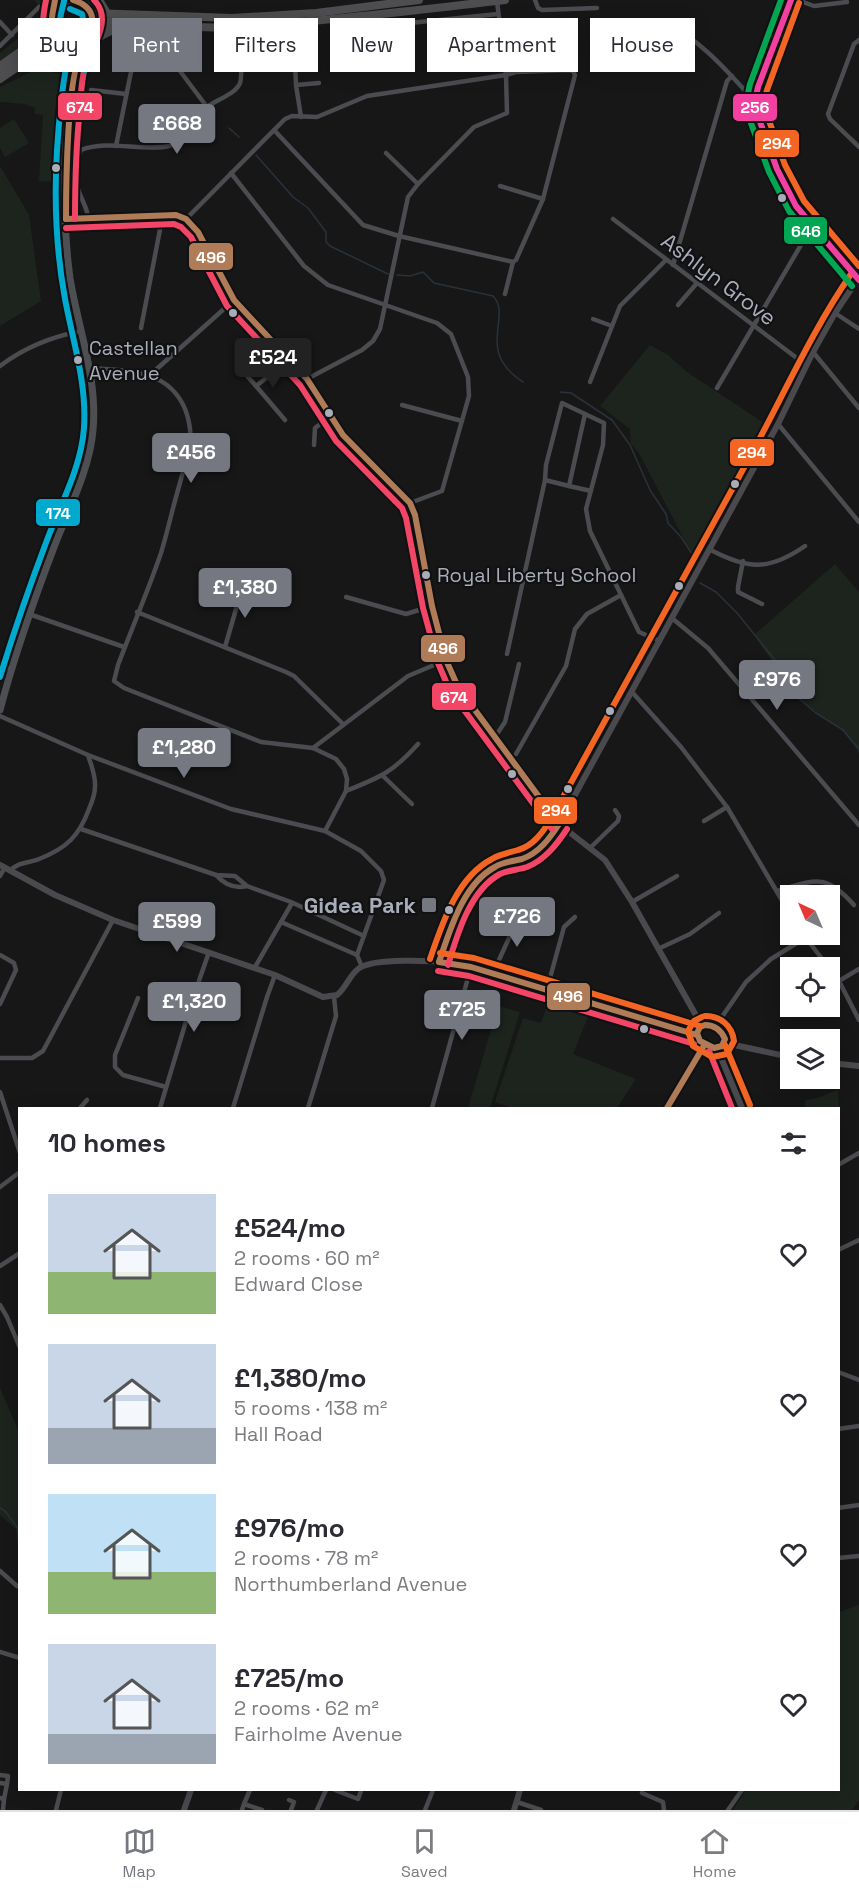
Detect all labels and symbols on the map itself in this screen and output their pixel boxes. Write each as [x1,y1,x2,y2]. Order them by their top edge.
line badge: 674 [57,92,103,121]
line badge: 256 [732,93,778,122]
text: 674 [66,97,94,118]
text: 256 [741,97,770,118]
pin: £668 [141,104,213,155]
line badge: 294 [754,129,800,158]
text: 294 [762,133,792,154]
unlabelled marker [50,162,62,174]
unlabelled marker [776,192,788,204]
line badge: 646 [783,216,828,245]
text: 646 [791,221,821,242]
street label: Ashlyn Grove [656,227,782,331]
line badge: 496 [188,242,234,271]
text: 496 [196,247,226,268]
unlabelled marker [227,307,239,319]
place label: Castellan Avenue [89,335,178,386]
pin: £524 [237,338,309,389]
marker: Castellan Avenue [72,354,84,366]
unlabelled marker [323,407,335,419]
pin: £456 [155,433,227,484]
line badge: 294 [729,438,775,467]
text: 294 [737,442,767,463]
unlabelled marker [729,478,741,490]
line badge: 174 [35,498,81,527]
text: 174 [45,503,71,524]
place label: Royal Liberty School [437,562,637,588]
pin: £1,380 [196,568,294,619]
marker: Royal Liberty School [420,569,432,581]
unlabelled marker [673,580,685,592]
line badge: 496 [420,634,466,663]
text: 496 [428,638,458,659]
pin: £976 [741,660,813,711]
line badge: 674 [431,682,477,711]
text: 674 [440,687,468,708]
unlabelled marker [604,705,616,717]
pin: £1,280 [135,728,233,779]
unlabelled marker [506,768,518,780]
unlabelled marker [562,783,574,795]
line badge: 294 [533,796,578,825]
text: 294 [541,800,571,821]
north arrow [780,885,840,945]
place label: Gidea Park [304,891,417,919]
marker: Gidea Park [420,896,438,914]
pin: £726 [481,897,553,948]
pin: £599 [141,902,213,953]
unlabelled marker [443,904,455,916]
pin: £1,320 [145,982,243,1033]
line badge: 496 [546,982,591,1011]
text: 496 [553,986,583,1007]
pin: £725 [426,990,498,1041]
unlabelled marker [638,1023,650,1035]

